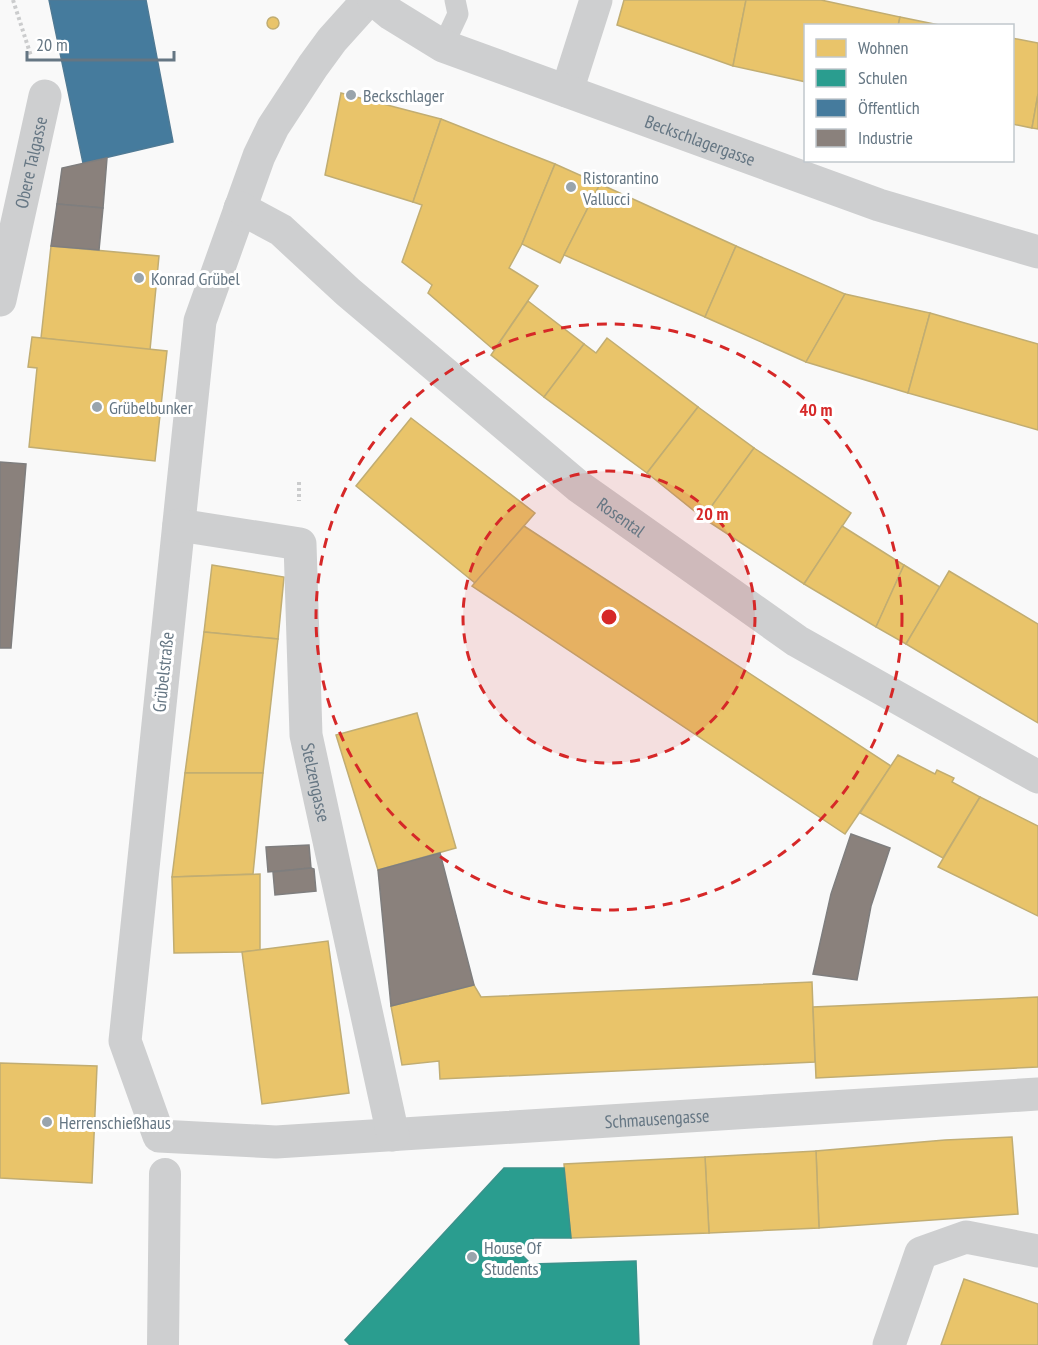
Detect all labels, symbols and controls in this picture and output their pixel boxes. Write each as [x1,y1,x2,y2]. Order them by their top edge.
scale bar [27,24,174,62]
legend [804,24,1014,162]
text: 20 m [36,33,68,56]
text: Wohnen [858,36,908,59]
text: Schulen [858,66,907,89]
place label: Beckschlager [363,84,444,107]
marker: Beckschlager [344,88,358,102]
text: Öffentlich [858,96,920,119]
street label: Beckschlagergasse [642,109,759,170]
street label: Obere Talgasse [9,114,52,210]
text: Industrie [858,126,913,149]
place label: Ristorantino Vallucci [582,166,659,210]
marker: Ristorantino Vallucci [564,180,578,194]
place label: Konrad Grübel [151,267,240,290]
marker: Konrad Grübel [132,271,146,285]
place label: Grübelbunker [109,396,193,419]
text: 40 m [800,398,832,421]
marker: Grübelbunker [90,400,104,414]
street label: Rosental [593,492,651,542]
text: 20 m [696,502,728,525]
centre of rings [599,607,619,627]
street label: Grübelstraße [147,631,179,713]
street label: Stelzengasse [297,741,336,824]
street label: Schmausengasse [604,1103,710,1133]
place label: Herrenschießhaus [59,1111,171,1134]
marker: Herrenschießhaus [40,1115,54,1129]
place label: House Of Students [484,1236,542,1280]
marker: House Of Students [465,1250,479,1264]

